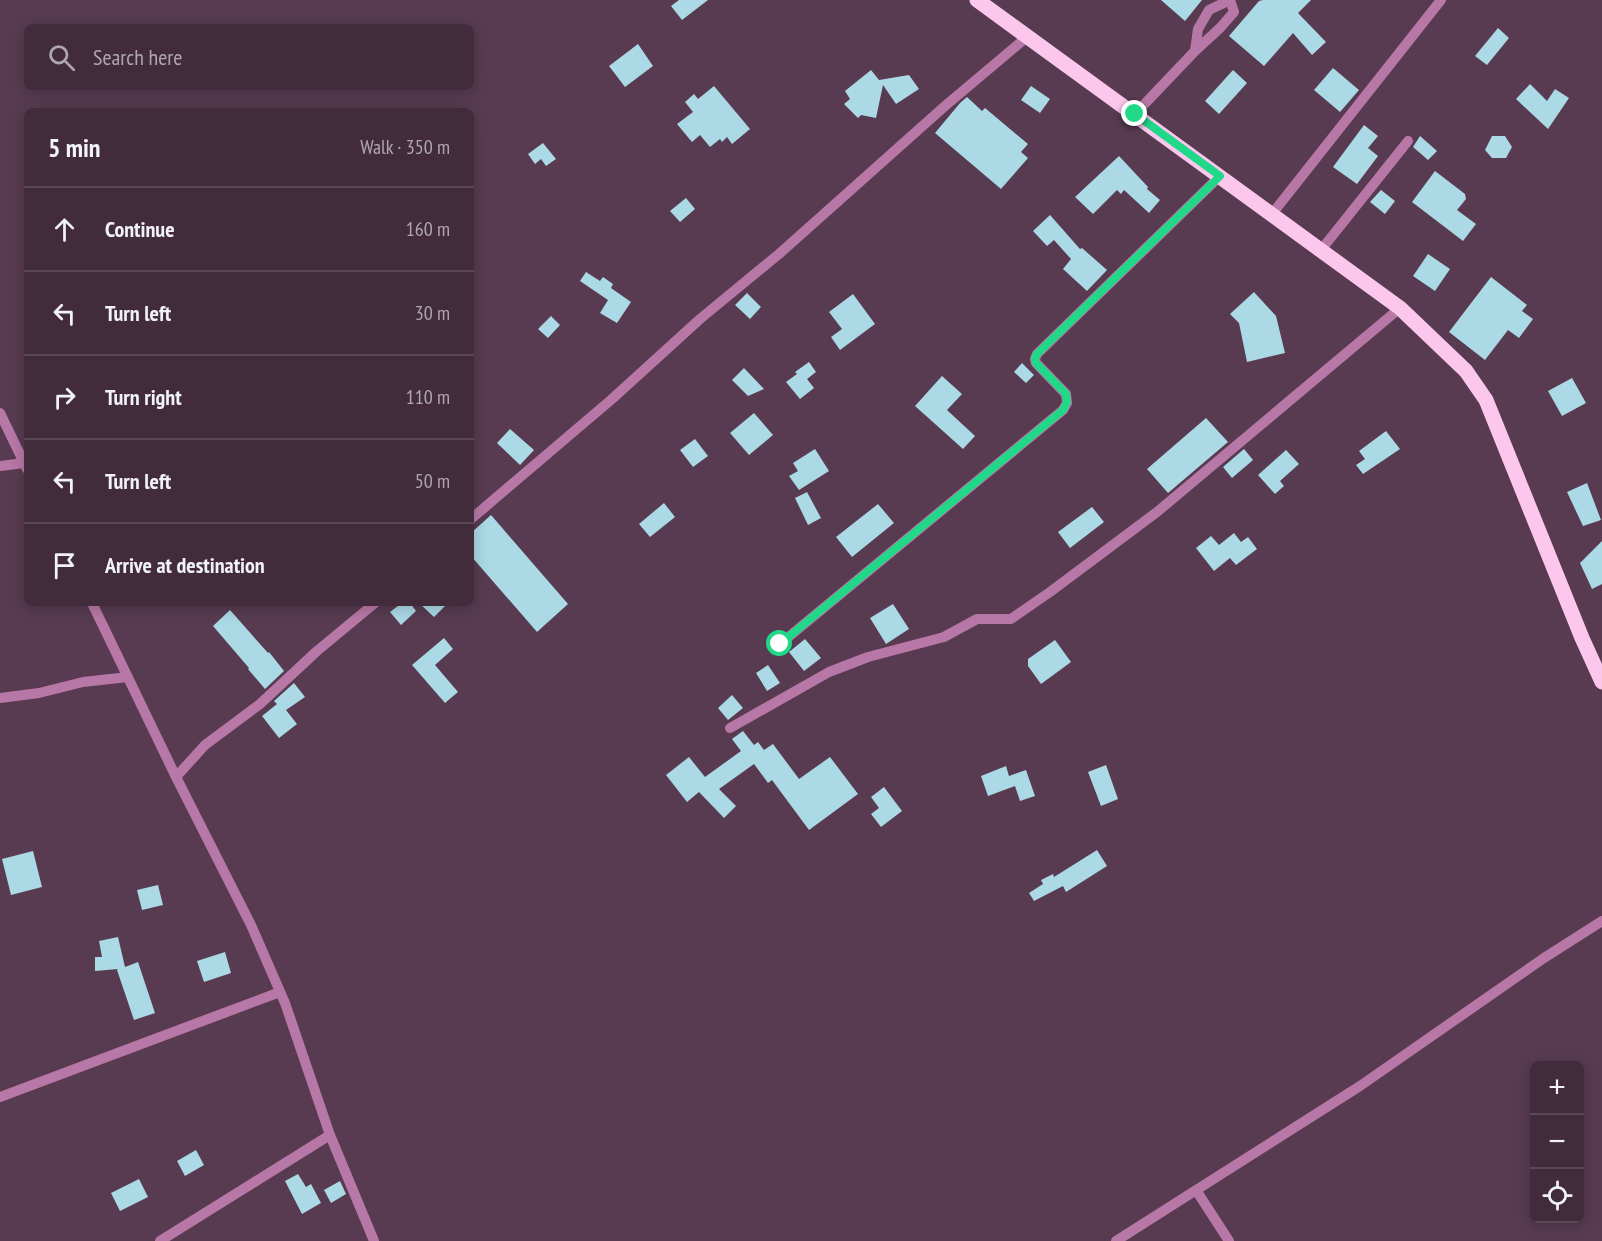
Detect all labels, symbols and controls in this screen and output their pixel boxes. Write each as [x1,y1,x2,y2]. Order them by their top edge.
search box [24,24,474,90]
icon: search [45,41,78,74]
text: Search here [93,43,182,71]
route end [1121,100,1147,126]
text: 5 min [48,131,101,164]
text: Walk · 350 m [360,134,450,160]
icon: ahead [48,213,81,246]
text: Continue [105,215,175,243]
text: 160 m [406,216,450,242]
icon: left [48,297,81,330]
text: Turn left [105,299,171,327]
text: 30 m [415,300,450,326]
icon: right [48,381,81,414]
text: Turn right [105,383,182,411]
text: 110 m [406,384,450,410]
icon: left [48,465,81,498]
text: Turn left [105,467,171,495]
text: 50 m [415,468,450,494]
icon: arrive [48,549,81,582]
text: Arrive at destination [105,551,265,579]
route start [766,630,792,656]
map controls [1530,1061,1584,1223]
button: + [1530,1061,1584,1115]
button: − [1530,1115,1584,1169]
button: locate [1530,1169,1584,1223]

